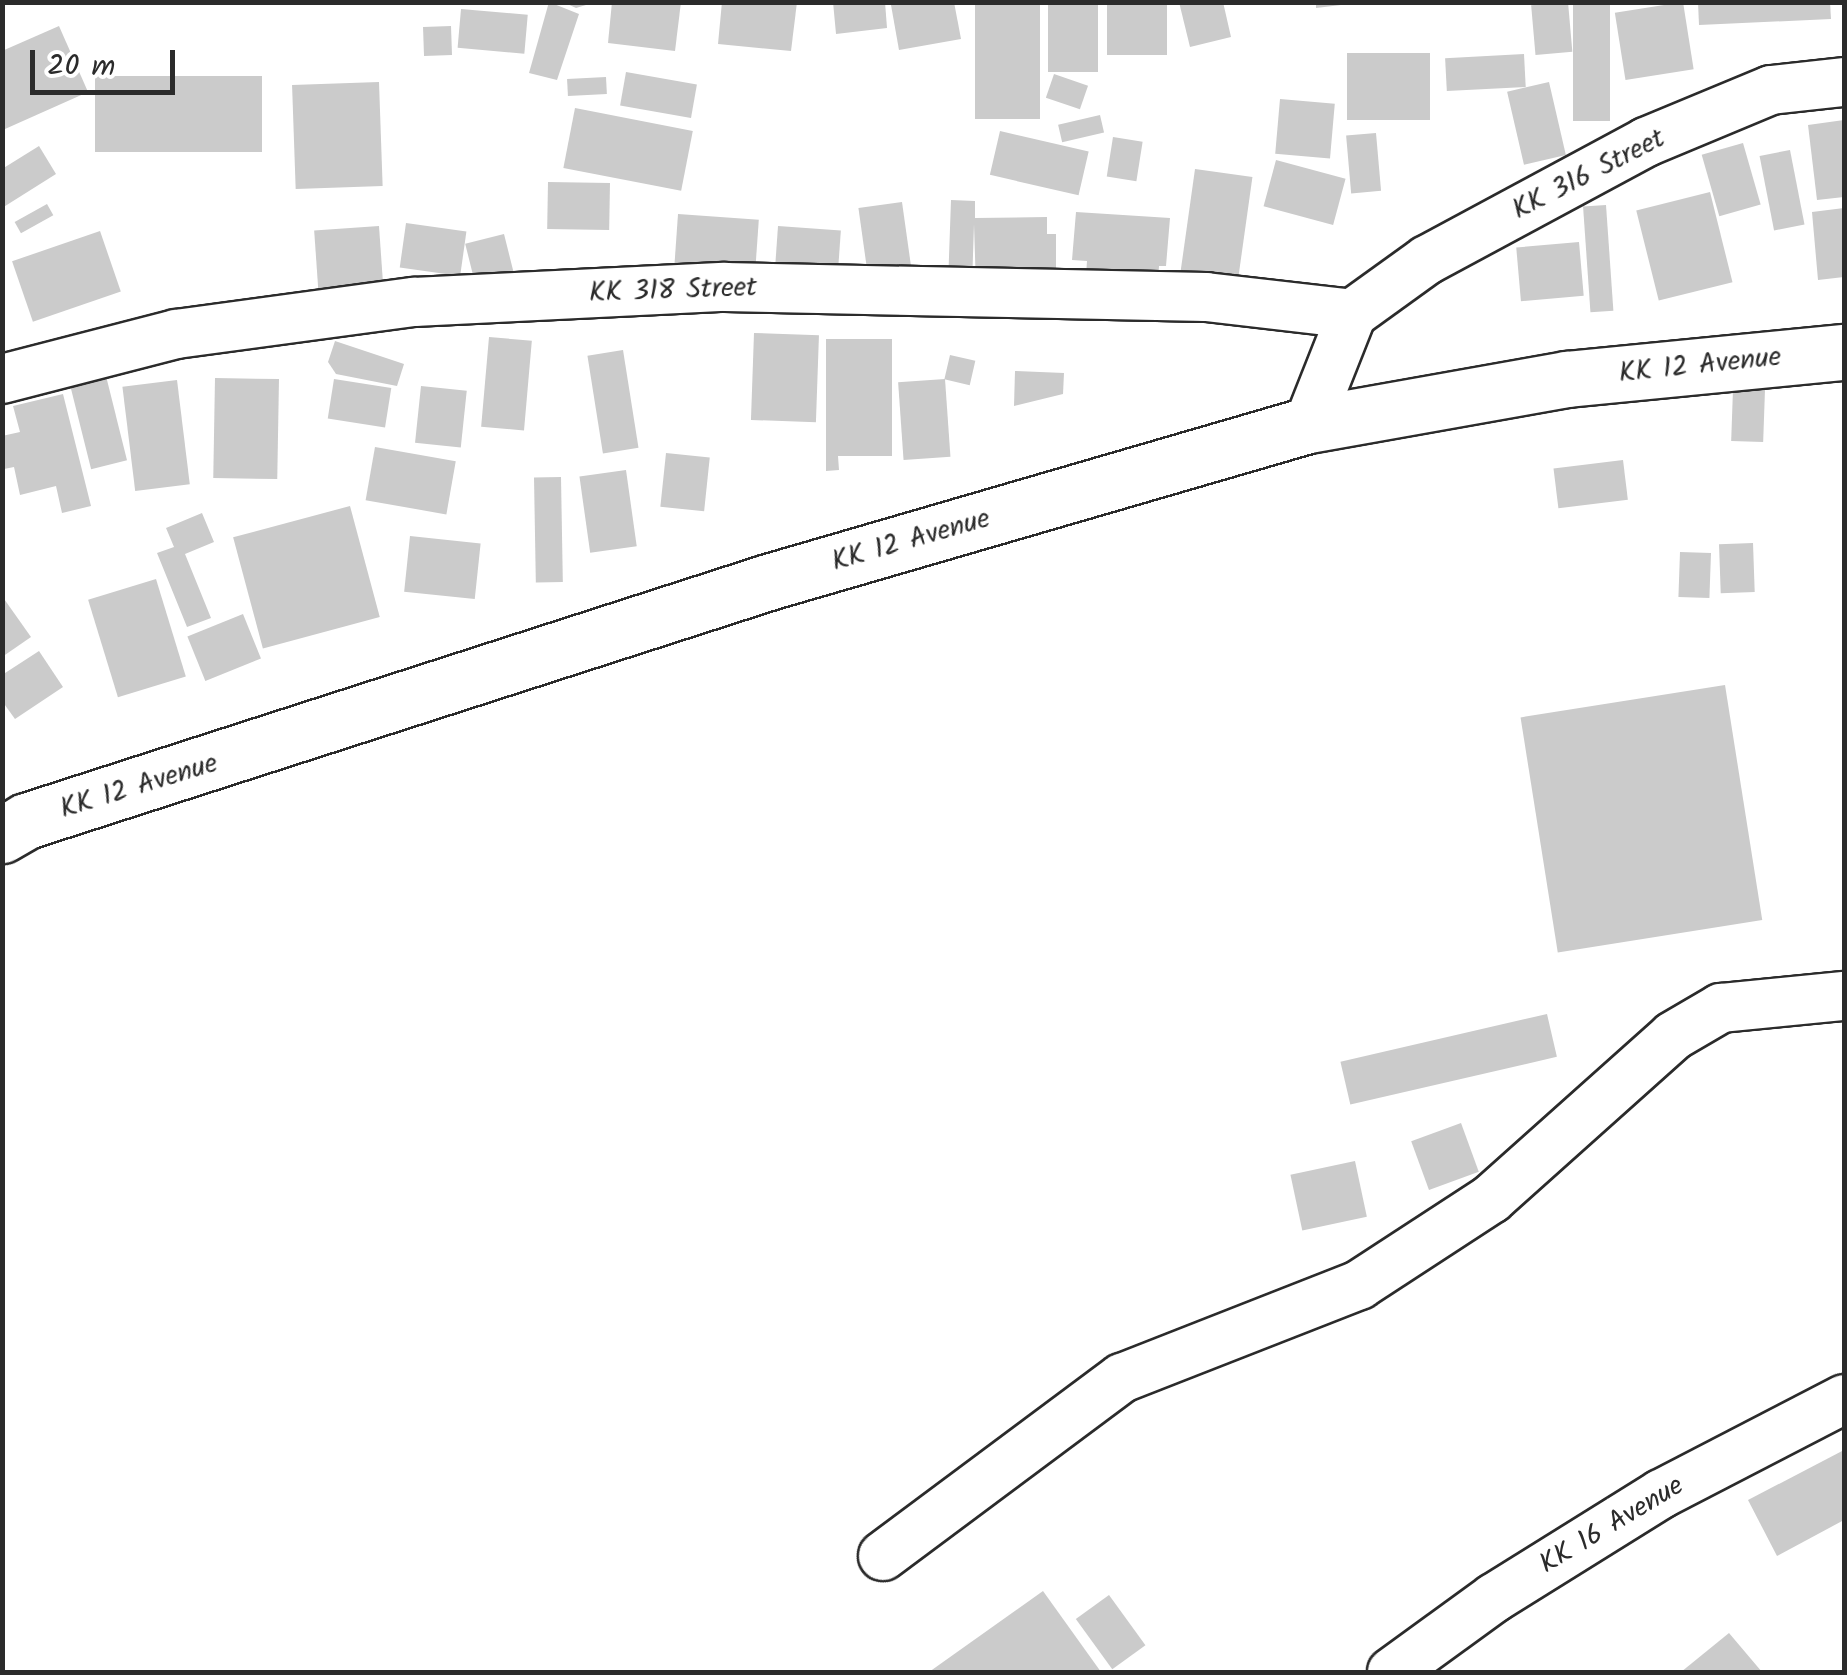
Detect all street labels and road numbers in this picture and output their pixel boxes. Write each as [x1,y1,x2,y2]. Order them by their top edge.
street label: KK 316 Street [1507,122,1671,228]
street label: KK 318 Street [588,271,758,311]
street label: KK 12 Avenue [1617,341,1783,391]
street label: KK 12 Avenue [828,502,994,580]
street label: KK 12 Avenue [56,747,222,827]
street label: KK 16 Avenue [1534,1470,1690,1582]

